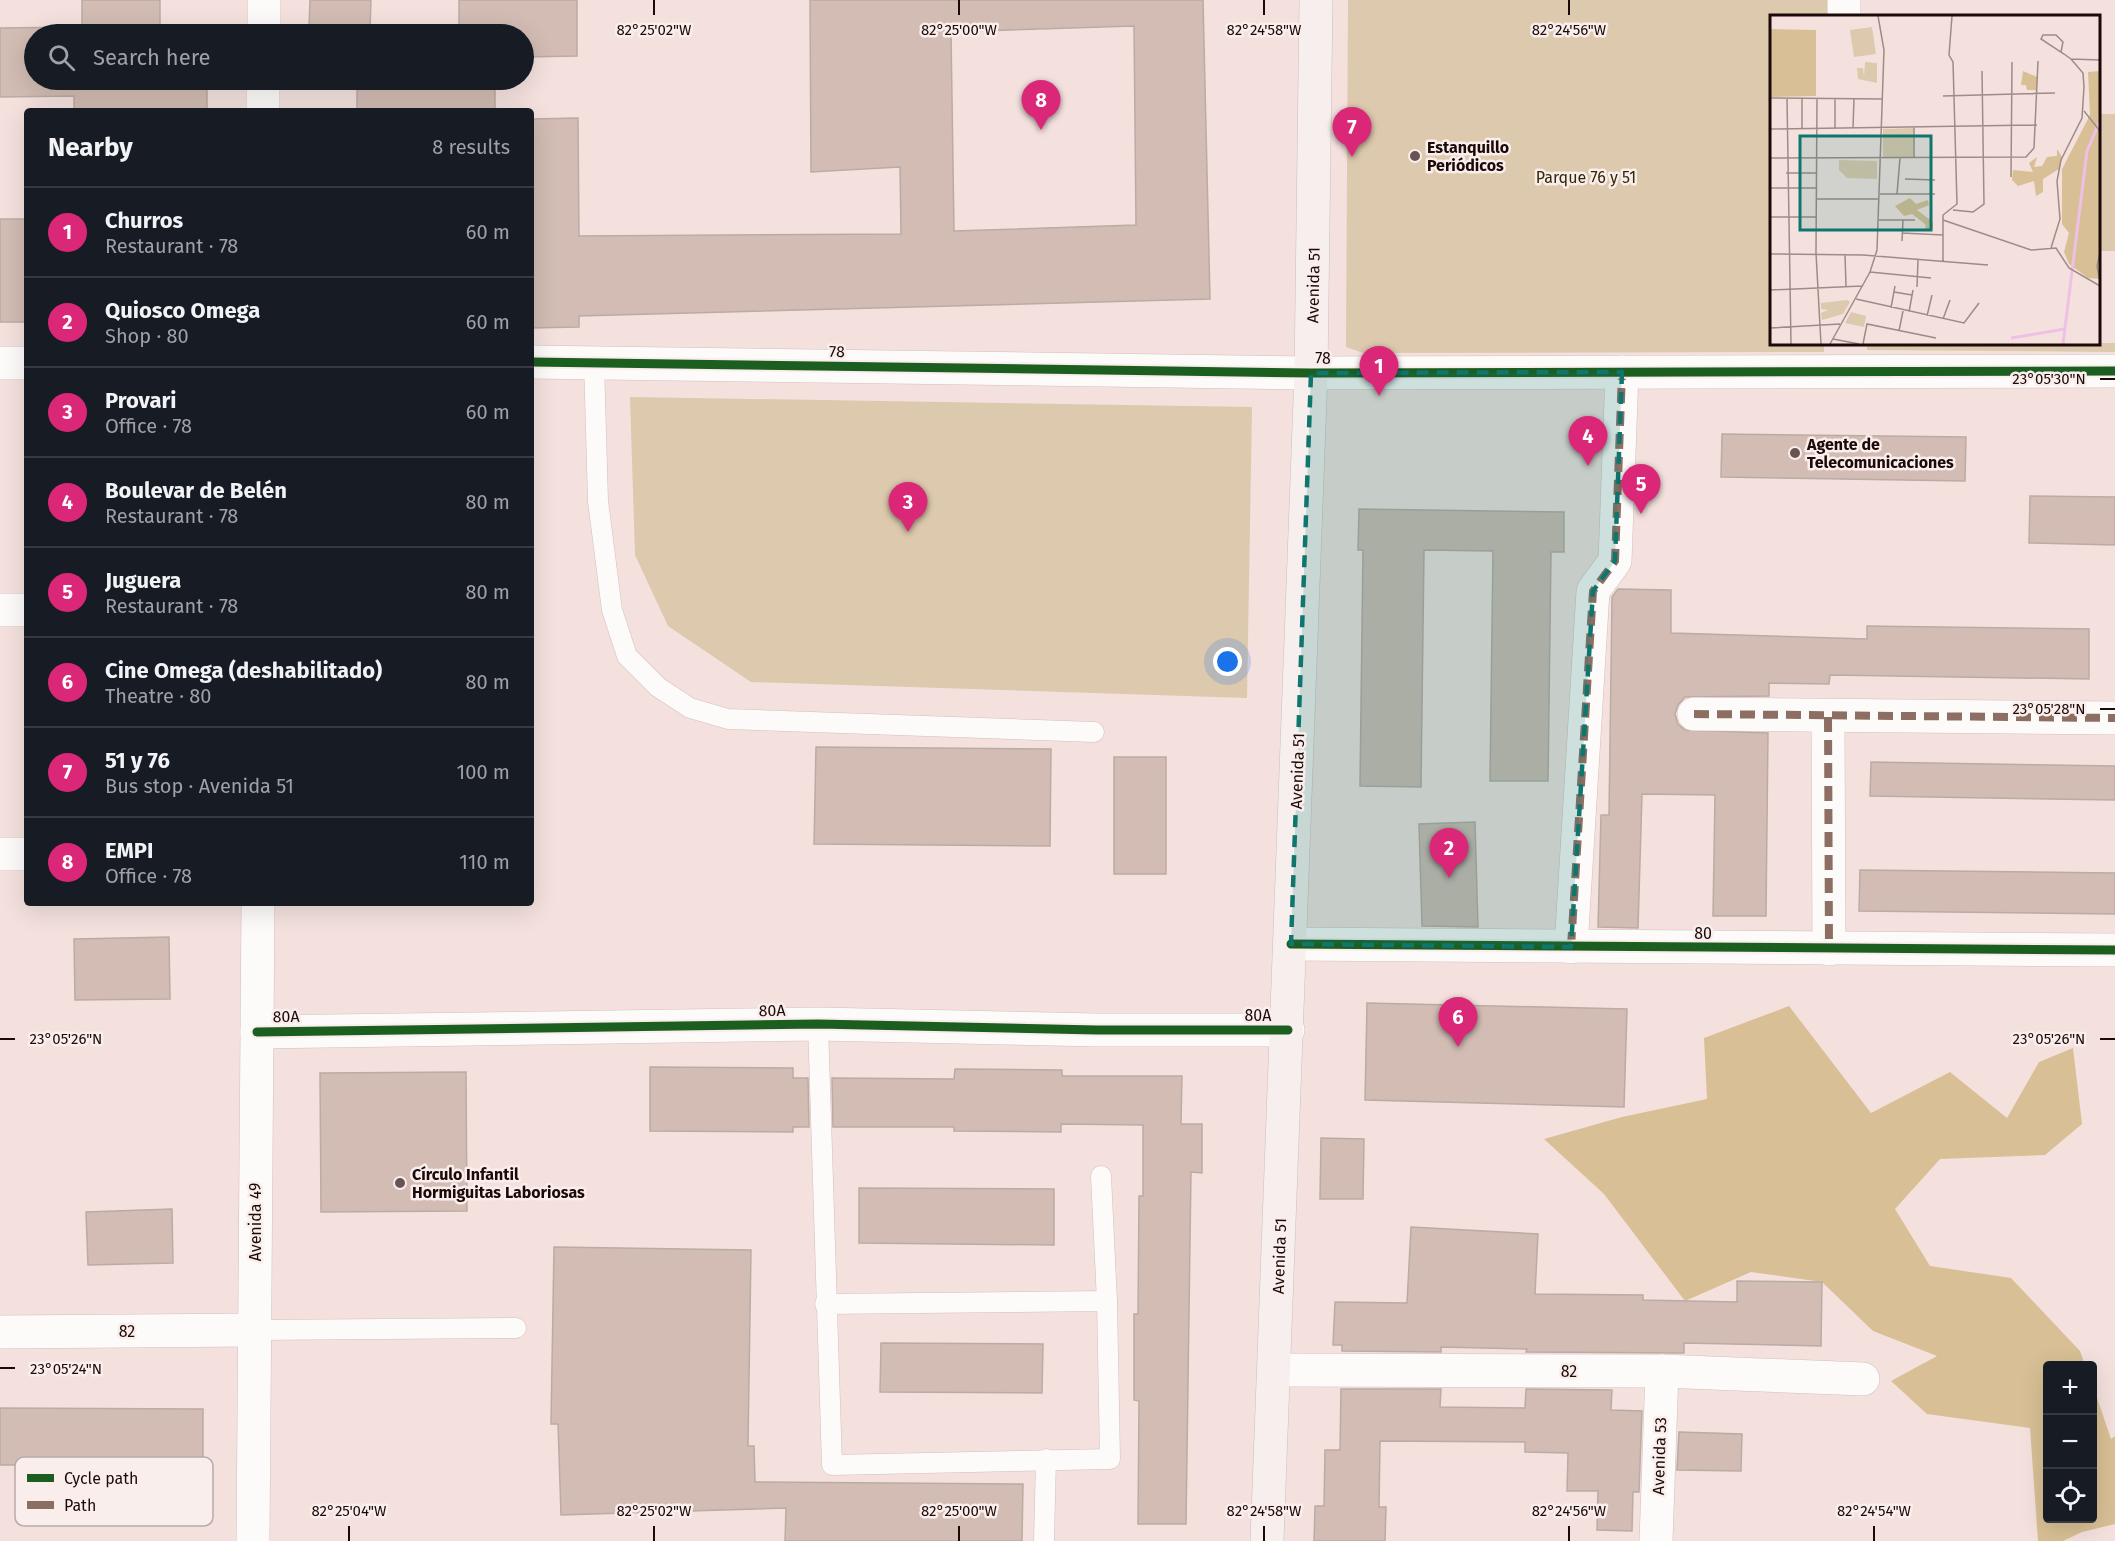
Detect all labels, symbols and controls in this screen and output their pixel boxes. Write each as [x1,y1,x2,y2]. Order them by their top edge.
inset map [1770,15,2100,345]
text: 82°25'02"W [616,21,692,39]
text: 82°25'00"W [921,21,998,39]
text: 82°24'58"W [1227,21,1302,39]
text: 82°24'56"W [1532,21,1607,39]
search box [24,24,534,90]
icon: search [45,41,78,74]
text: Search here [93,44,211,71]
pin: 8 [1022,80,1060,130]
pin: 7 [1332,108,1372,157]
text: Nearby [48,132,133,163]
text: 8 results [432,135,510,159]
place label: Estanquillo Periódicos [1427,138,1509,175]
marker: Estanquillo Periódicos [1408,149,1422,163]
park label: Parque 76 y 51 [1536,168,1636,187]
text: Churros [105,207,183,234]
text: 1 [63,220,72,244]
text: 60 m [466,220,510,244]
text: Restaurant · 78 [105,234,238,258]
street label: Avenida 51 [1303,247,1324,323]
text: Quiosco Omega [105,297,260,324]
text: 2 [62,310,73,334]
text: 60 m [466,310,510,334]
text: Shop · 80 [105,324,189,348]
street label: 78 [829,342,845,361]
pin: 1 [1360,346,1398,396]
street label: 78 [1315,349,1331,368]
text: 23°05'30"N [2012,370,2086,388]
text: Provari [105,387,176,414]
text: 3 [62,400,73,424]
text: 60 m [466,400,510,424]
text: Office · 78 [105,414,192,438]
pin: 4 [1568,416,1608,466]
place label: Agente de Telecomunicaciones [1806,435,1954,472]
marker: Agente de Telecomunicaciones [1788,446,1802,460]
pin: 5 [1622,464,1660,514]
text: Boulevar de Belén [105,477,287,504]
pin: 3 [888,482,928,532]
text: 4 [62,490,73,514]
text: 80 m [465,490,510,514]
text: Restaurant · 78 [105,504,238,528]
text: Juguera [105,567,181,594]
text: 5 [62,580,73,604]
text: 80 m [465,580,510,604]
text: Restaurant · 78 [105,594,238,618]
your location [1213,647,1242,676]
text: Cine Omega (deshabilitado) [105,657,382,684]
text: 6 [62,670,73,694]
text: 80 m [465,670,510,694]
text: Theatre · 80 [105,684,211,708]
text: 23°05'28"N [2012,700,2086,718]
street label: Avenida 51 [1287,733,1308,809]
text: 51 y 76 [105,747,170,774]
text: 7 [63,760,72,784]
text: 100 m [457,760,510,784]
text: Bus stop · Avenida 51 [105,774,294,798]
pin: 2 [1430,828,1468,878]
text: EMPI [105,837,154,864]
text: 8 [62,850,73,874]
text: 110 m [459,850,510,874]
text: Office · 78 [105,864,192,888]
street label: 80 [1694,924,1712,943]
pin: 6 [1438,998,1478,1047]
street label: 80A [758,1001,786,1020]
street label: 80A [1245,1006,1272,1025]
street label: 80A [272,1007,300,1026]
text: 23°05'26"N [30,1030,102,1048]
text: 23°05'26"N [2013,1030,2085,1048]
place label: Círculo Infantil Hormiguitas Laboriosas [412,1165,585,1202]
marker: Círculo Infantil Hormiguitas Laboriosas [393,1176,407,1190]
street label: Avenida 49 [246,1183,265,1261]
street label: Avenida 51 [1269,1218,1290,1294]
street label: 82 [119,1322,135,1341]
text: 23°05'24"N [30,1360,102,1378]
map controls [2043,1361,2097,1523]
button: + [2043,1361,2097,1415]
street label: 82 [1561,1362,1577,1381]
button: − [2043,1415,2097,1469]
street label: Avenida 53 [1649,1417,1670,1495]
legend [15,1457,213,1526]
text: Cycle path [64,1469,138,1488]
button: locate [2043,1469,2097,1523]
text: Path [64,1496,96,1515]
text: 82°25'04"W [312,1502,387,1520]
text: 82°25'02"W [616,1502,692,1520]
text: 82°25'00"W [921,1502,998,1520]
text: 82°24'58"W [1227,1502,1302,1520]
text: 82°24'56"W [1532,1502,1607,1520]
text: 82°24'54"W [1837,1502,1912,1520]

